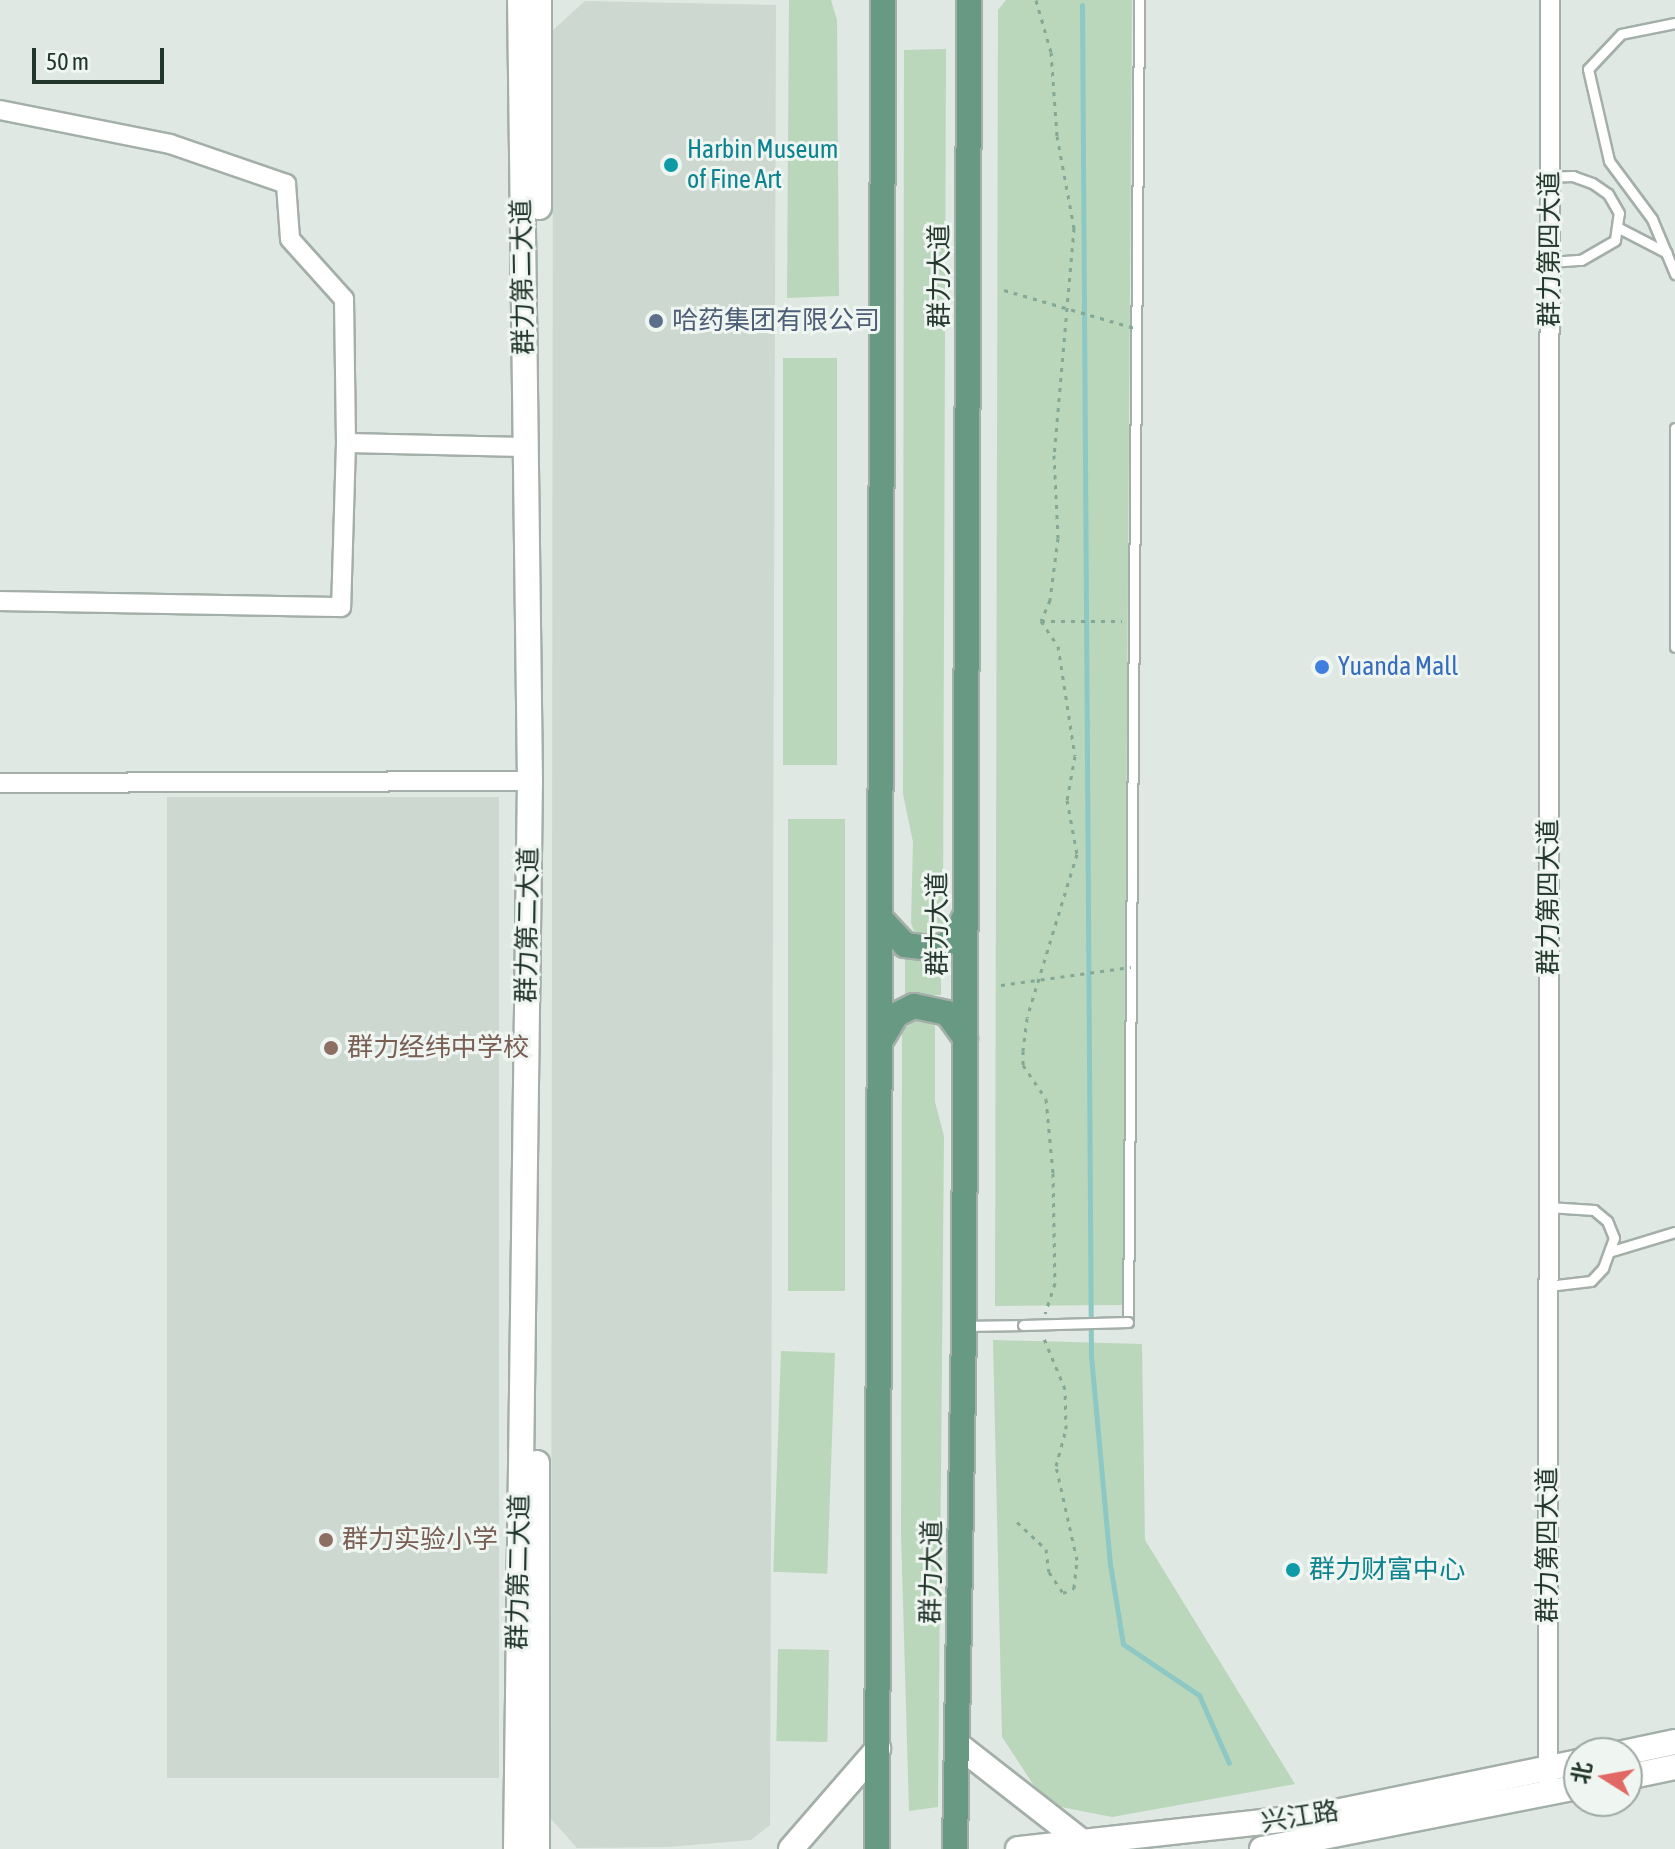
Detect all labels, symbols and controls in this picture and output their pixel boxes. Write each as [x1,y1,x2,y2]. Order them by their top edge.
scale bar [36,32,168,82]
text: 50 m [46,48,89,75]
place label: Harbin Museum of Fine Art [687,134,839,196]
marker: Harbin Museum of Fine Art [662,156,680,174]
street label: 群力第四大道 [1534,171,1566,327]
street label: 群力第二大道 [506,199,540,355]
street label: 群力大道 [924,224,956,328]
place label: 哈药集团有限公司 [672,305,880,337]
marker: 哈药集团有限公司 [647,312,665,330]
place label: Yuanda Mall [1338,651,1458,683]
marker: Yuanda Mall [1313,658,1331,676]
street label: 群力第四大道 [1533,819,1565,975]
street label: 群力第二大道 [511,847,545,1003]
street label: 群力大道 [922,872,954,976]
place label: 群力经纬中学校 [347,1032,529,1064]
marker: 群力经纬中学校 [322,1039,340,1057]
street label: 群力第四大道 [1532,1467,1564,1623]
street label: 群力第二大道 [502,1494,536,1650]
street label: 群力大道 [915,1520,949,1624]
place label: 群力实验小学 [342,1524,498,1556]
marker: 群力实验小学 [317,1531,335,1549]
place label: 群力财富中心 [1309,1554,1465,1586]
marker: 群力财富中心 [1284,1561,1302,1579]
north arrow [1563,1737,1643,1817]
text: 北 [1567,1760,1596,1786]
street label: 兴江路 [1259,1795,1341,1839]

